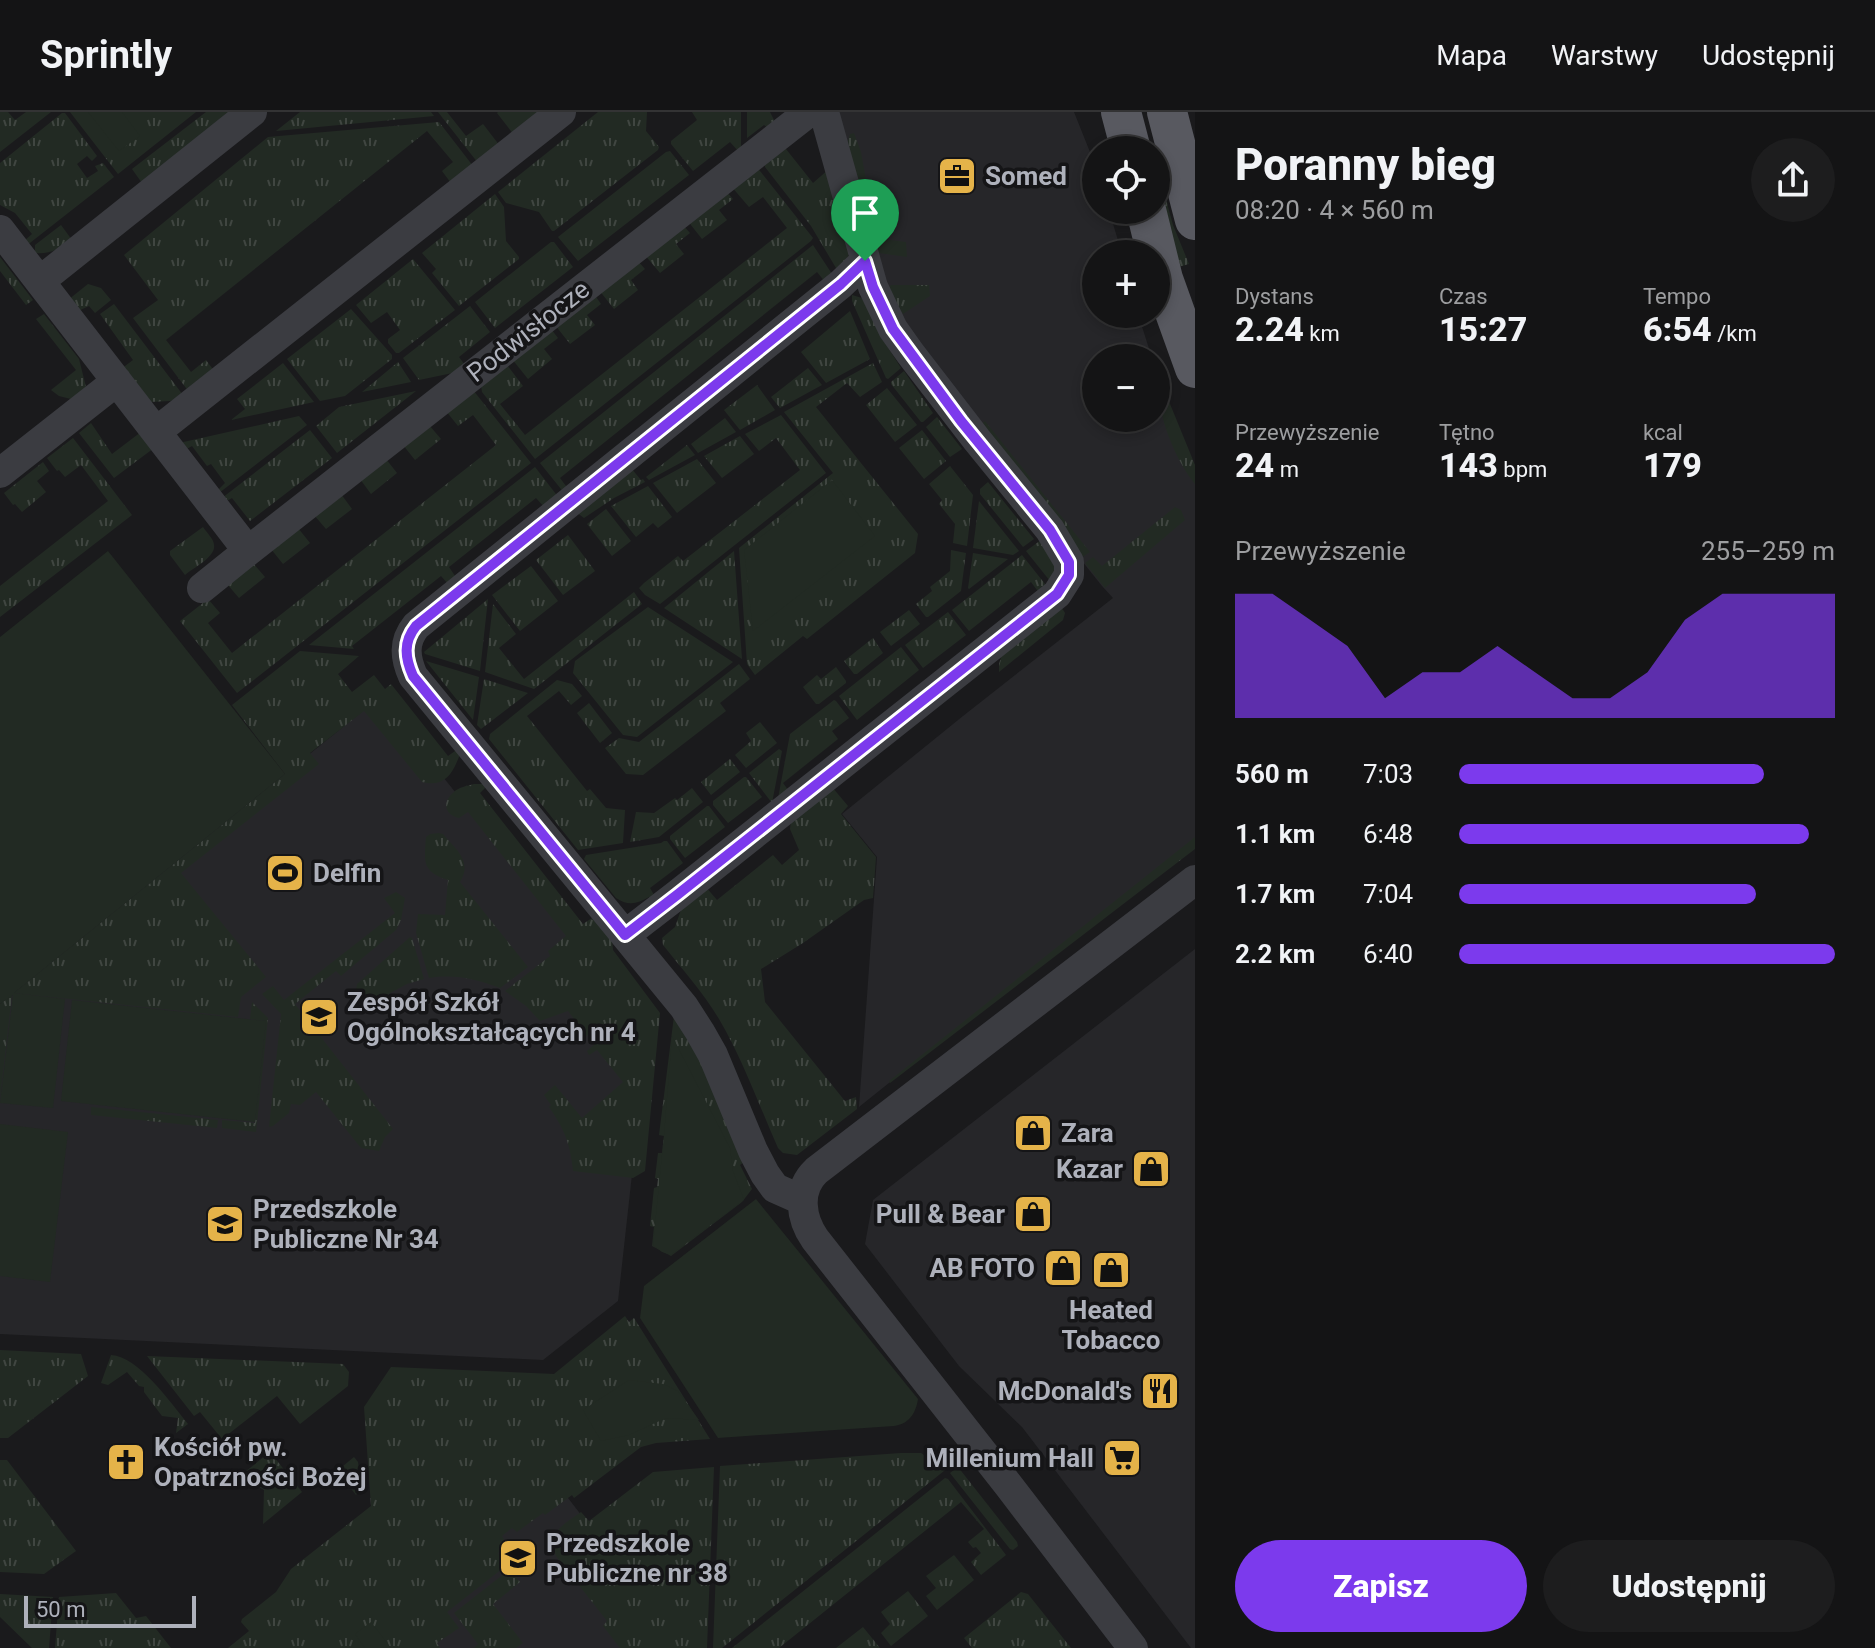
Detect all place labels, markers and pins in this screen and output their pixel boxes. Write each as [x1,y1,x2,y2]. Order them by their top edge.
office icon: Somed [936,155,978,197]
place label: Somed [985,161,1067,191]
pin [831,179,899,261]
sports icon: Delfin [264,852,306,894]
place label: Delfin [313,858,381,888]
place label: Zespół Szkół Ogólnokształcących nr 4 [347,987,636,1047]
school or university icon: Zespół Szkół Ogólnokształcących nr 4 [298,996,340,1038]
shop icon: Zara [1012,1112,1054,1154]
place label: Zara [1061,1118,1114,1148]
shop icon: Kazar [1130,1148,1172,1190]
place label: Kazar [1056,1154,1123,1184]
shop icon: Pull & Bear [1012,1193,1054,1235]
place label: Przedszkole Publiczne Nr 34 [253,1194,439,1254]
place label: Pull & Bear [876,1199,1005,1229]
school or university icon: Przedszkole Publiczne Nr 34 [204,1203,246,1245]
shop icon: AB FOTO [1042,1247,1084,1289]
shop icon: Heated Tobacco [1090,1249,1132,1291]
place label: AB FOTO [929,1253,1035,1283]
place label: Heated Tobacco [1062,1295,1160,1355]
restaurant icon: McDonald's [1139,1370,1181,1412]
place label: McDonald's [998,1376,1132,1406]
place label: Kościół pw. Opatrzności Bożej [154,1432,366,1492]
supermarket icon: Millenium Hall [1101,1437,1143,1479]
church icon: Kościół pw. Opatrzności Bożej [105,1441,147,1483]
place label: Millenium Hall [926,1443,1094,1473]
place label: Przedszkole Publiczne nr 38 [546,1528,728,1588]
school or university icon: Przedszkole Publiczne nr 38 [497,1537,539,1579]

